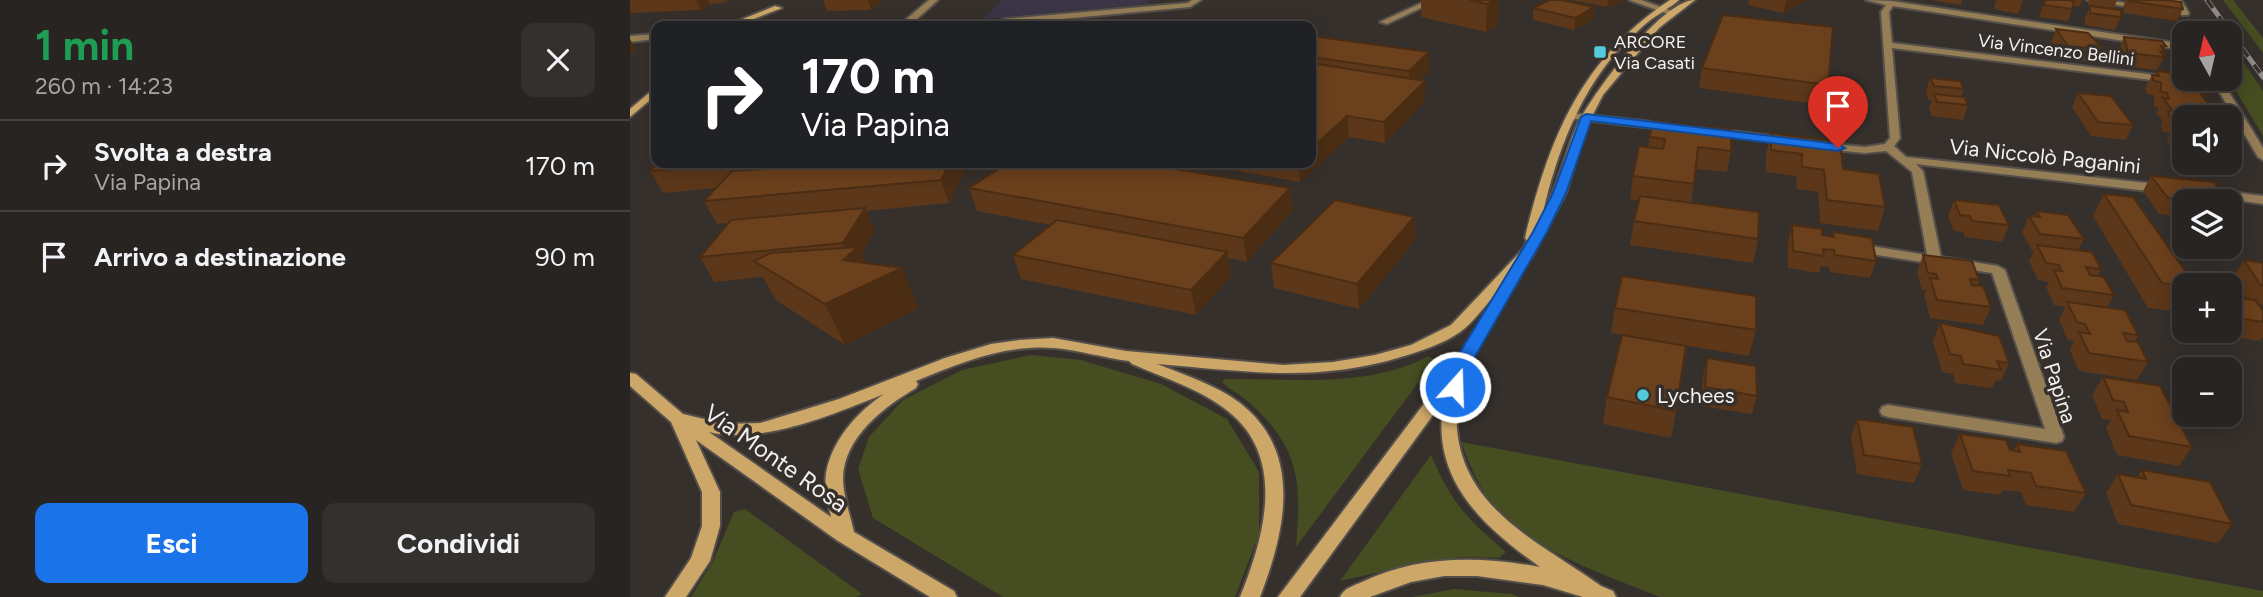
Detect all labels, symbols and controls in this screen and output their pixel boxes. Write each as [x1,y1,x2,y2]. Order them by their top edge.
text: 1 min [35,20,134,71]
north arrow [2172,21,2242,91]
map controls [2172,21,2242,427]
button: close [521,23,595,97]
street label: Via Vincenzo Bellini [1977,29,2135,71]
place label: ARCORE Via Casati [1614,31,1695,74]
marker: ARCORE Via Casati [1592,44,1608,60]
text: 170 m [801,46,935,105]
icon: right [686,49,777,140]
text: 260 m · 14:23 [35,72,173,100]
pin [1808,76,1868,148]
icon: arrive [1819,87,1857,125]
button: sound [2172,105,2242,175]
text: Via Papina [801,106,950,144]
street label: Via Niccolò Paganini [1948,134,2142,178]
text: Svolta a destra [94,136,272,168]
icon: right [35,147,73,185]
text: 170 m [525,150,595,182]
text: Via Papina [94,168,201,196]
button: layers [2172,189,2242,259]
icon: arrive [35,238,73,276]
text: Arrivo a destinazione [94,241,346,273]
text: 90 m [535,241,595,273]
button: + [2172,273,2242,343]
street label: Via Papina [2028,326,2082,426]
position arrow [1418,350,1492,424]
button: − [2172,357,2242,427]
place label: Lychees [1657,383,1734,408]
marker: Lychees [1635,387,1651,403]
street label: Via Monte Rosa [699,398,853,518]
button: Esci [35,503,308,583]
button: Condividi [322,503,595,583]

